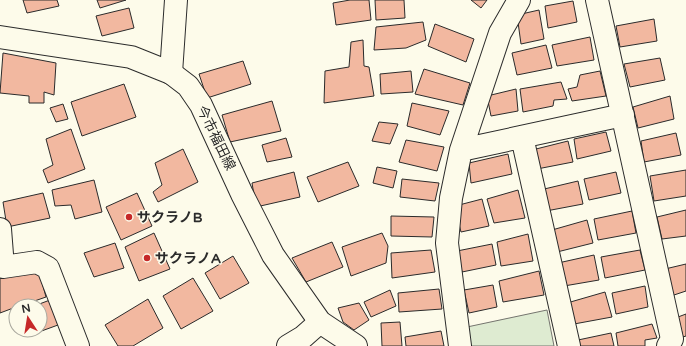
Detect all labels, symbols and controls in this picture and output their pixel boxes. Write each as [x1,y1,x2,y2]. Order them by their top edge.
street label: 今市福田線 [193,103,239,173]
place label: サクラノB [137,209,203,226]
marker: サクラノB [124,212,134,222]
place label: サクラノA [155,250,222,267]
marker: サクラノA [142,253,152,263]
north arrow [8,298,48,338]
text: N [20,301,32,316]

